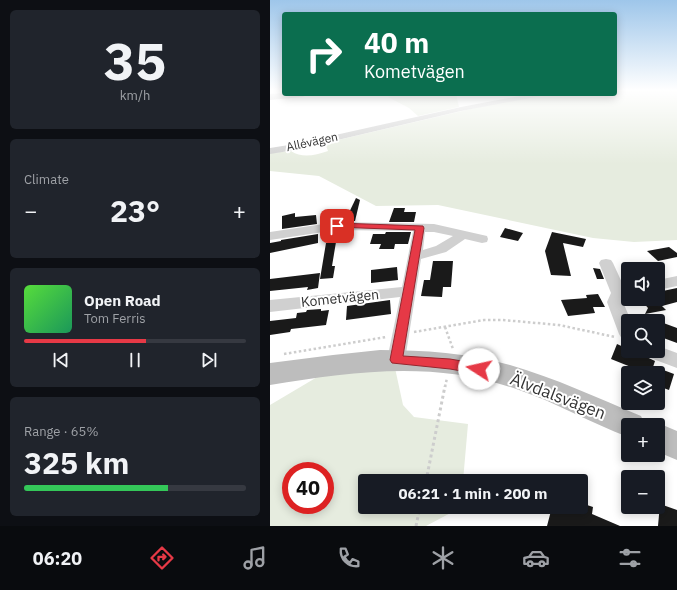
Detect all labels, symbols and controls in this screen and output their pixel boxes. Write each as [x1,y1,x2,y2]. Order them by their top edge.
text: 40 m [364,24,429,61]
text: 35 [104,27,166,94]
icon: right [298,28,350,80]
text: Kometvägen [364,60,465,83]
text: km/h [120,87,150,104]
street label: Allévägen [285,129,339,154]
text: Climate [24,171,69,188]
text: 23° [110,191,160,230]
text: − [24,196,37,225]
text: + [233,196,246,225]
pin [320,209,354,243]
icon: arrive [326,215,348,237]
map controls [621,262,665,514]
button: sound [621,262,665,306]
street label: Kometvägen [300,285,380,311]
text: Open Road [84,291,161,310]
text: Tom Ferris [84,310,146,327]
button: search [621,314,665,358]
position arrow [458,348,500,390]
icon: previous [50,349,72,371]
icon: pause [124,349,146,371]
icon: next [198,349,220,371]
button: layers [621,366,665,410]
street label: Älvdalsvägen [507,368,609,424]
button: + [621,418,665,462]
text: Range · 65% [24,423,98,440]
text: 325 km [24,443,129,482]
speed limit sign: 40 [282,462,334,514]
button: − [621,470,665,514]
text: 06:21 · 1 min · 200 m [399,484,547,503]
icon: directions [148,544,176,572]
icon: music [241,544,269,572]
icon: phone [335,544,363,572]
icon: climate [429,544,457,572]
icon: car [522,544,550,572]
icon: filters [616,544,644,572]
text: 06:20 [33,547,82,570]

